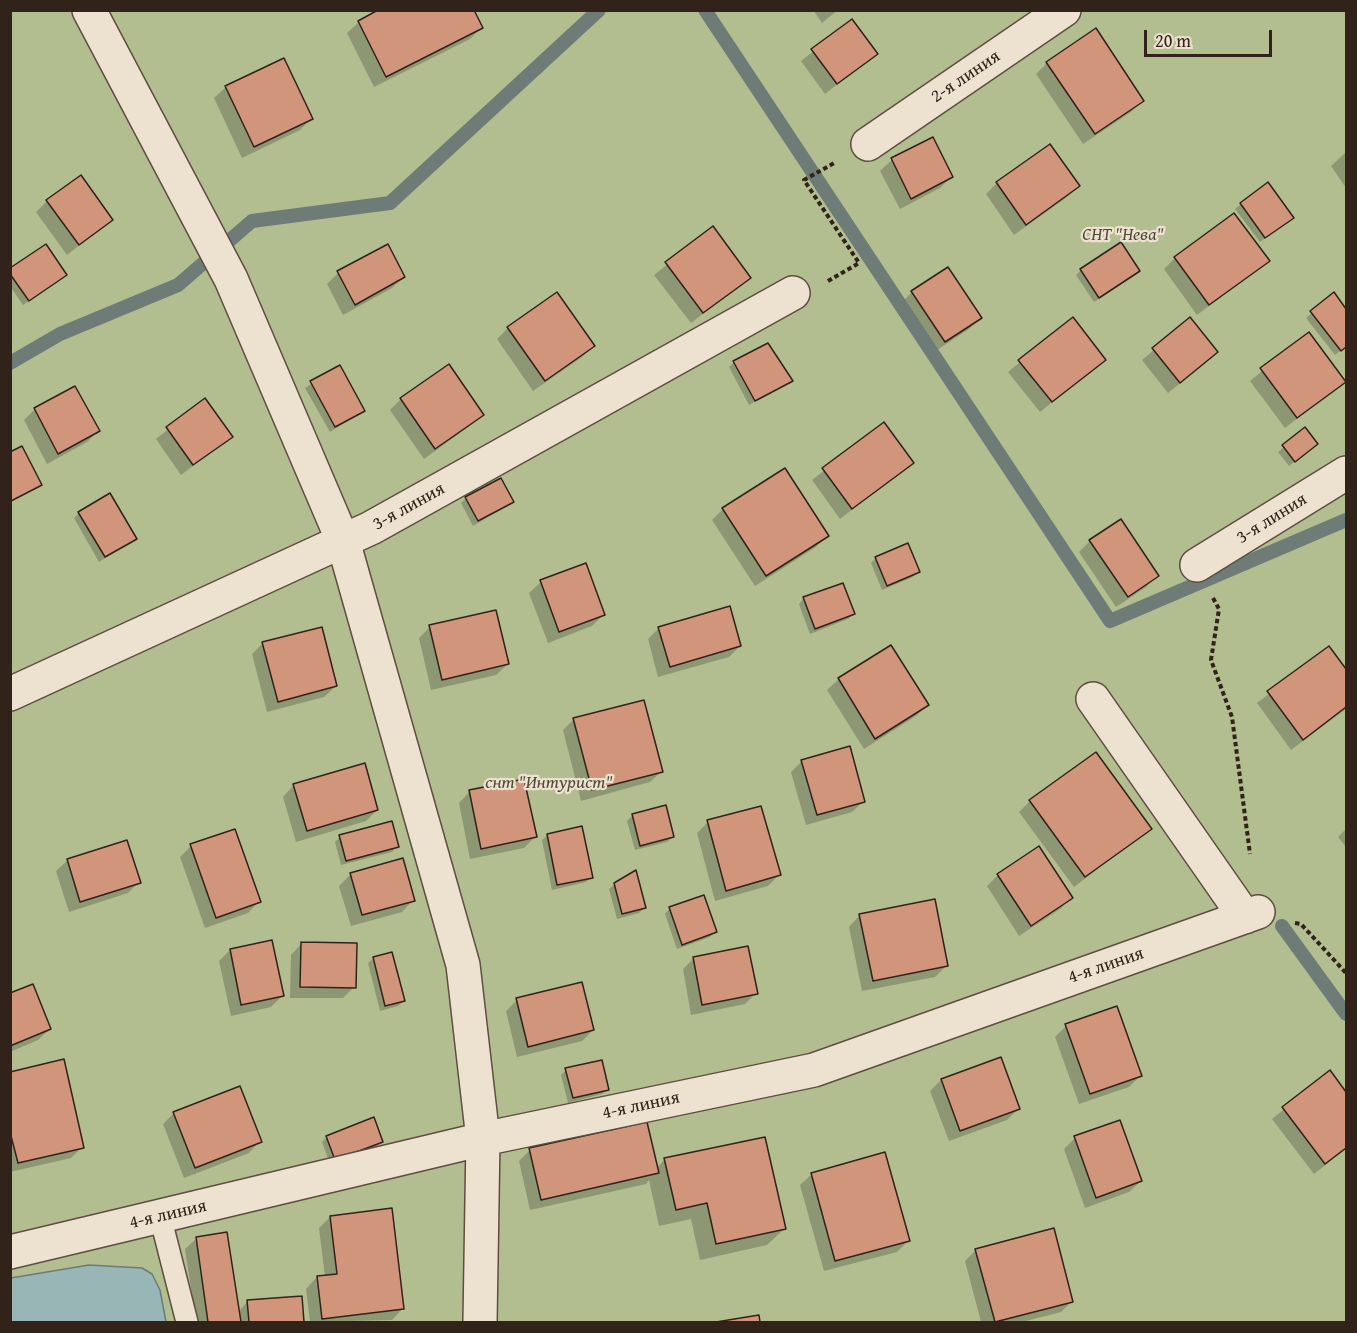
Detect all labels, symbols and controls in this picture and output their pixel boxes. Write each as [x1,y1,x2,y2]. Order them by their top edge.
scale bar [1147,18,1274,56]
text: 20 m [1155,27,1191,54]
street label: 2-я линия [927,46,1005,108]
park label: СНТ "Нева" [1082,224,1164,246]
street label: 3-я линия [369,478,449,536]
street label: 3-я линия [1233,489,1311,549]
park label: снт "Интурист" [485,772,613,794]
street label: 4-я линия [1065,943,1147,989]
street label: 4-я линия [600,1087,682,1125]
street label: 4-я линия [127,1196,209,1234]

